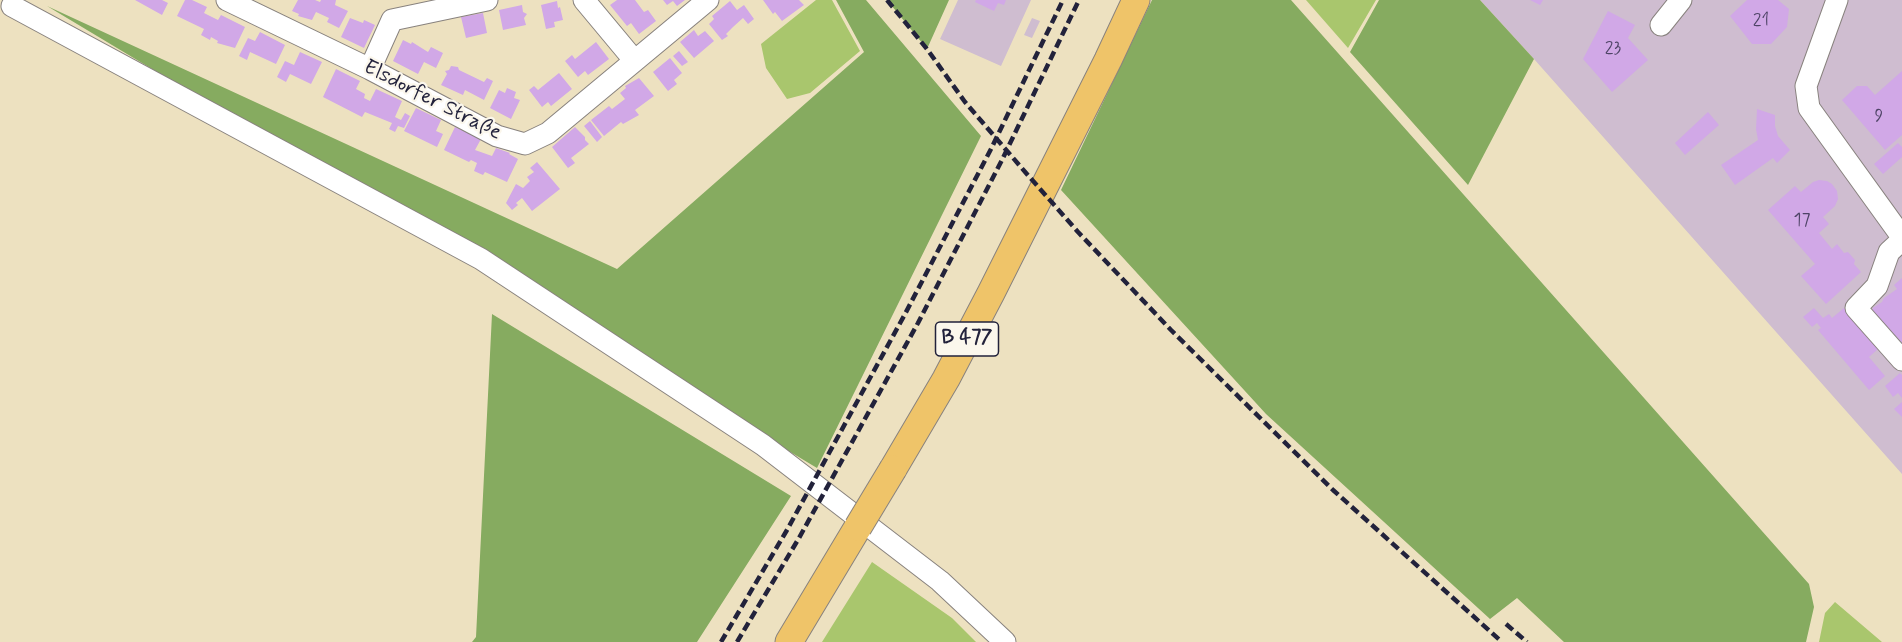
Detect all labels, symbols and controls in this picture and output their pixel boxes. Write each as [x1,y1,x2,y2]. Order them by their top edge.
house number: 21 [1753,10,1769,32]
house number: 23 [1605,38,1621,60]
street label: Elsdorfer Straße [359,55,505,147]
house number: 9 [1875,106,1883,128]
house number: 17 [1793,210,1811,232]
road number: B 477 [936,322,998,356]

